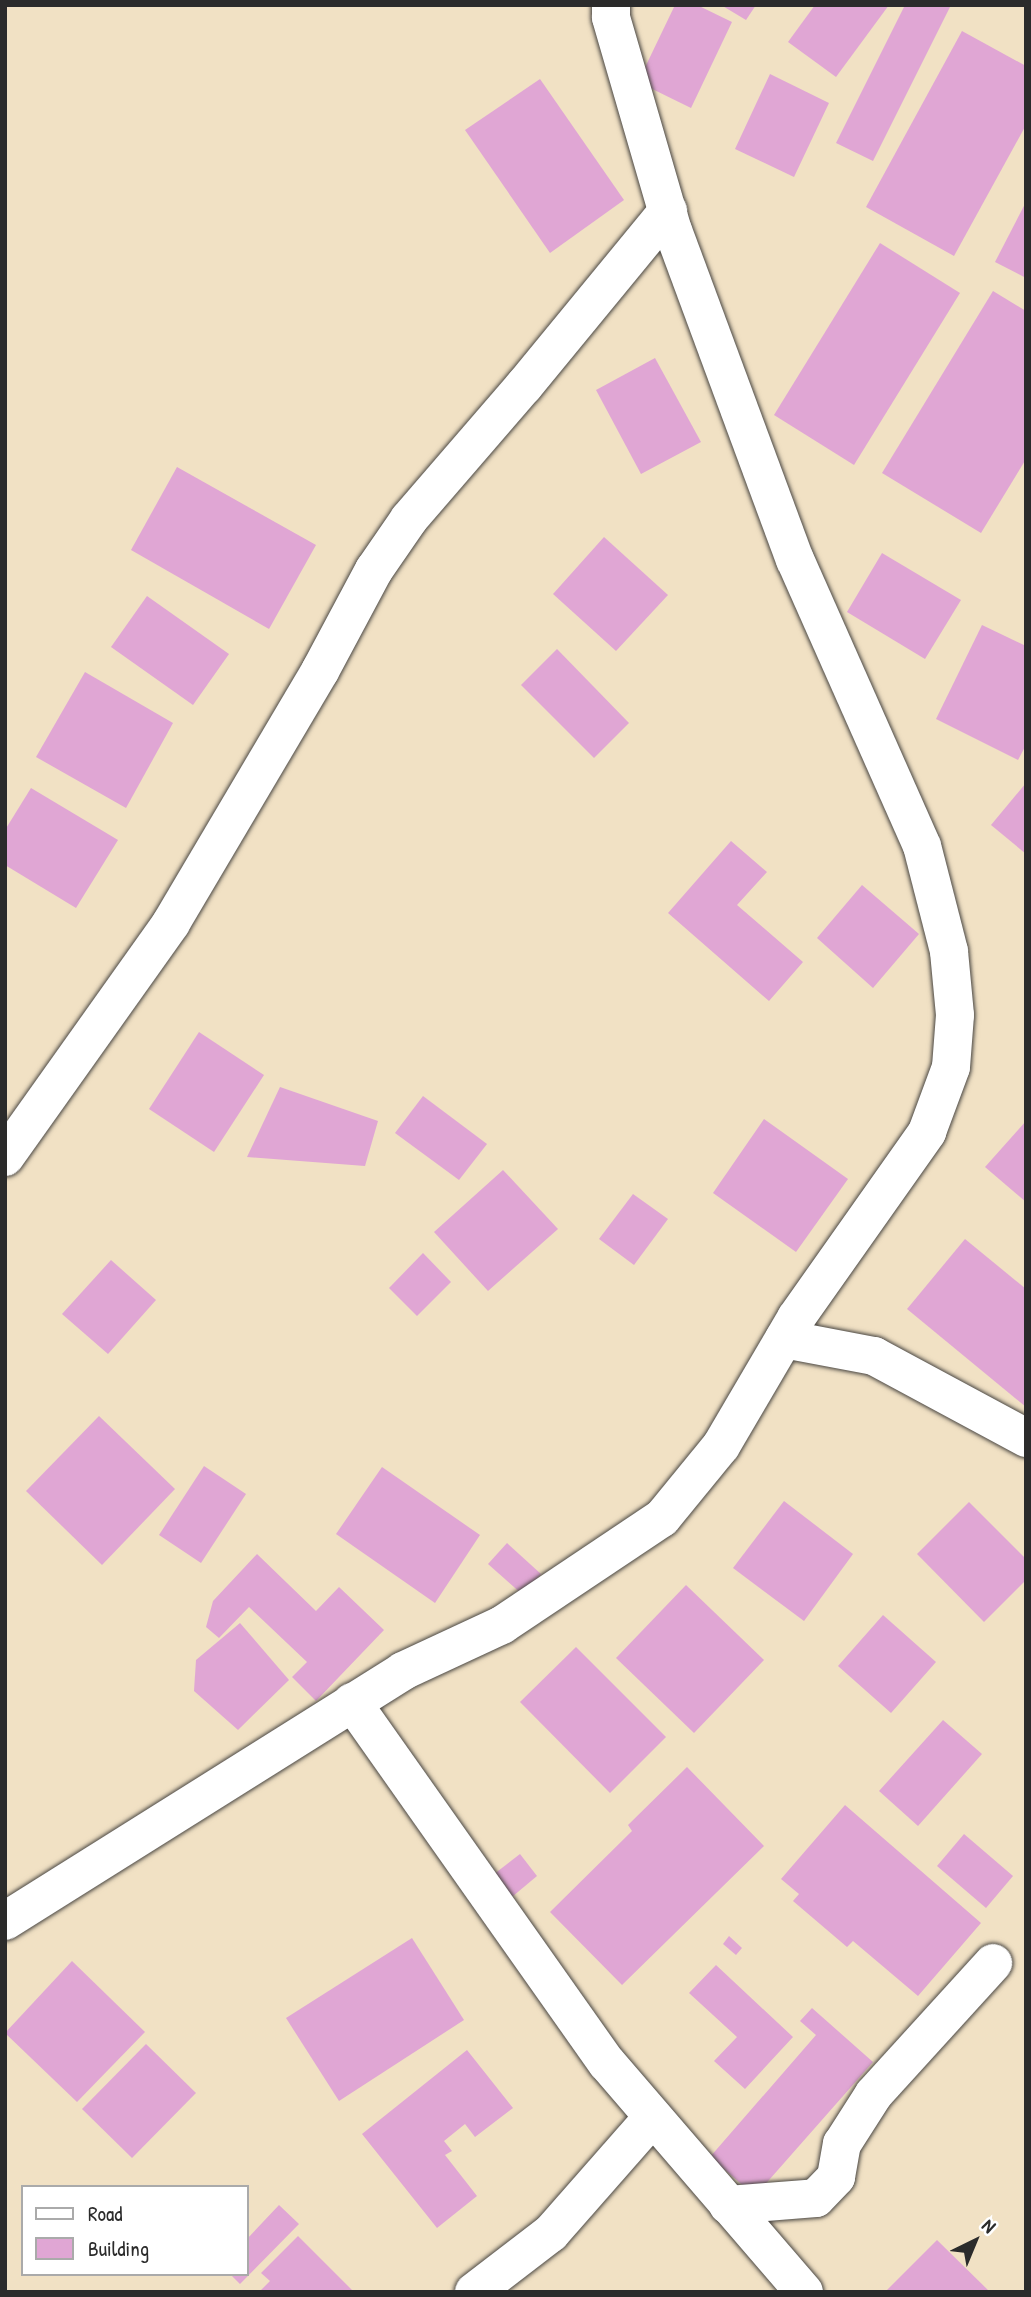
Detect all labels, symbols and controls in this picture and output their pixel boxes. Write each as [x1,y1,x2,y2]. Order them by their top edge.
legend [21,2185,248,2276]
text: Road [88,2199,122,2228]
north arrow [940,2206,1010,2276]
text: N [977,2213,1002,2239]
text: Building [88,2234,149,2263]

